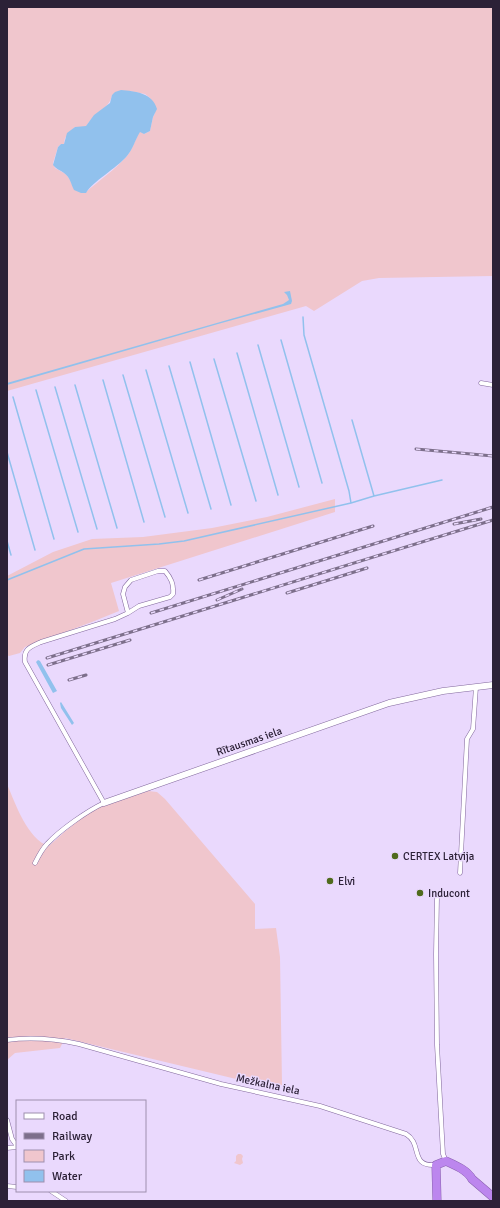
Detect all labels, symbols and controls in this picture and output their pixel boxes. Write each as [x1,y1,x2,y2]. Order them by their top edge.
street label: Rītausmas iela [215,724,284,759]
place label: CERTEX Latvija [403,850,475,863]
marker: CERTEX Latvija [390,851,400,861]
place label: Elvi [338,875,355,888]
marker: Elvi [325,876,335,886]
place label: Inducont [428,887,470,900]
marker: Inducont [415,888,425,898]
street label: Mežkalna iela [235,1071,301,1098]
legend [16,1100,146,1192]
text: Road [52,1109,78,1124]
text: Railway [52,1129,92,1144]
text: Park [52,1149,75,1164]
text: Water [52,1169,83,1184]

